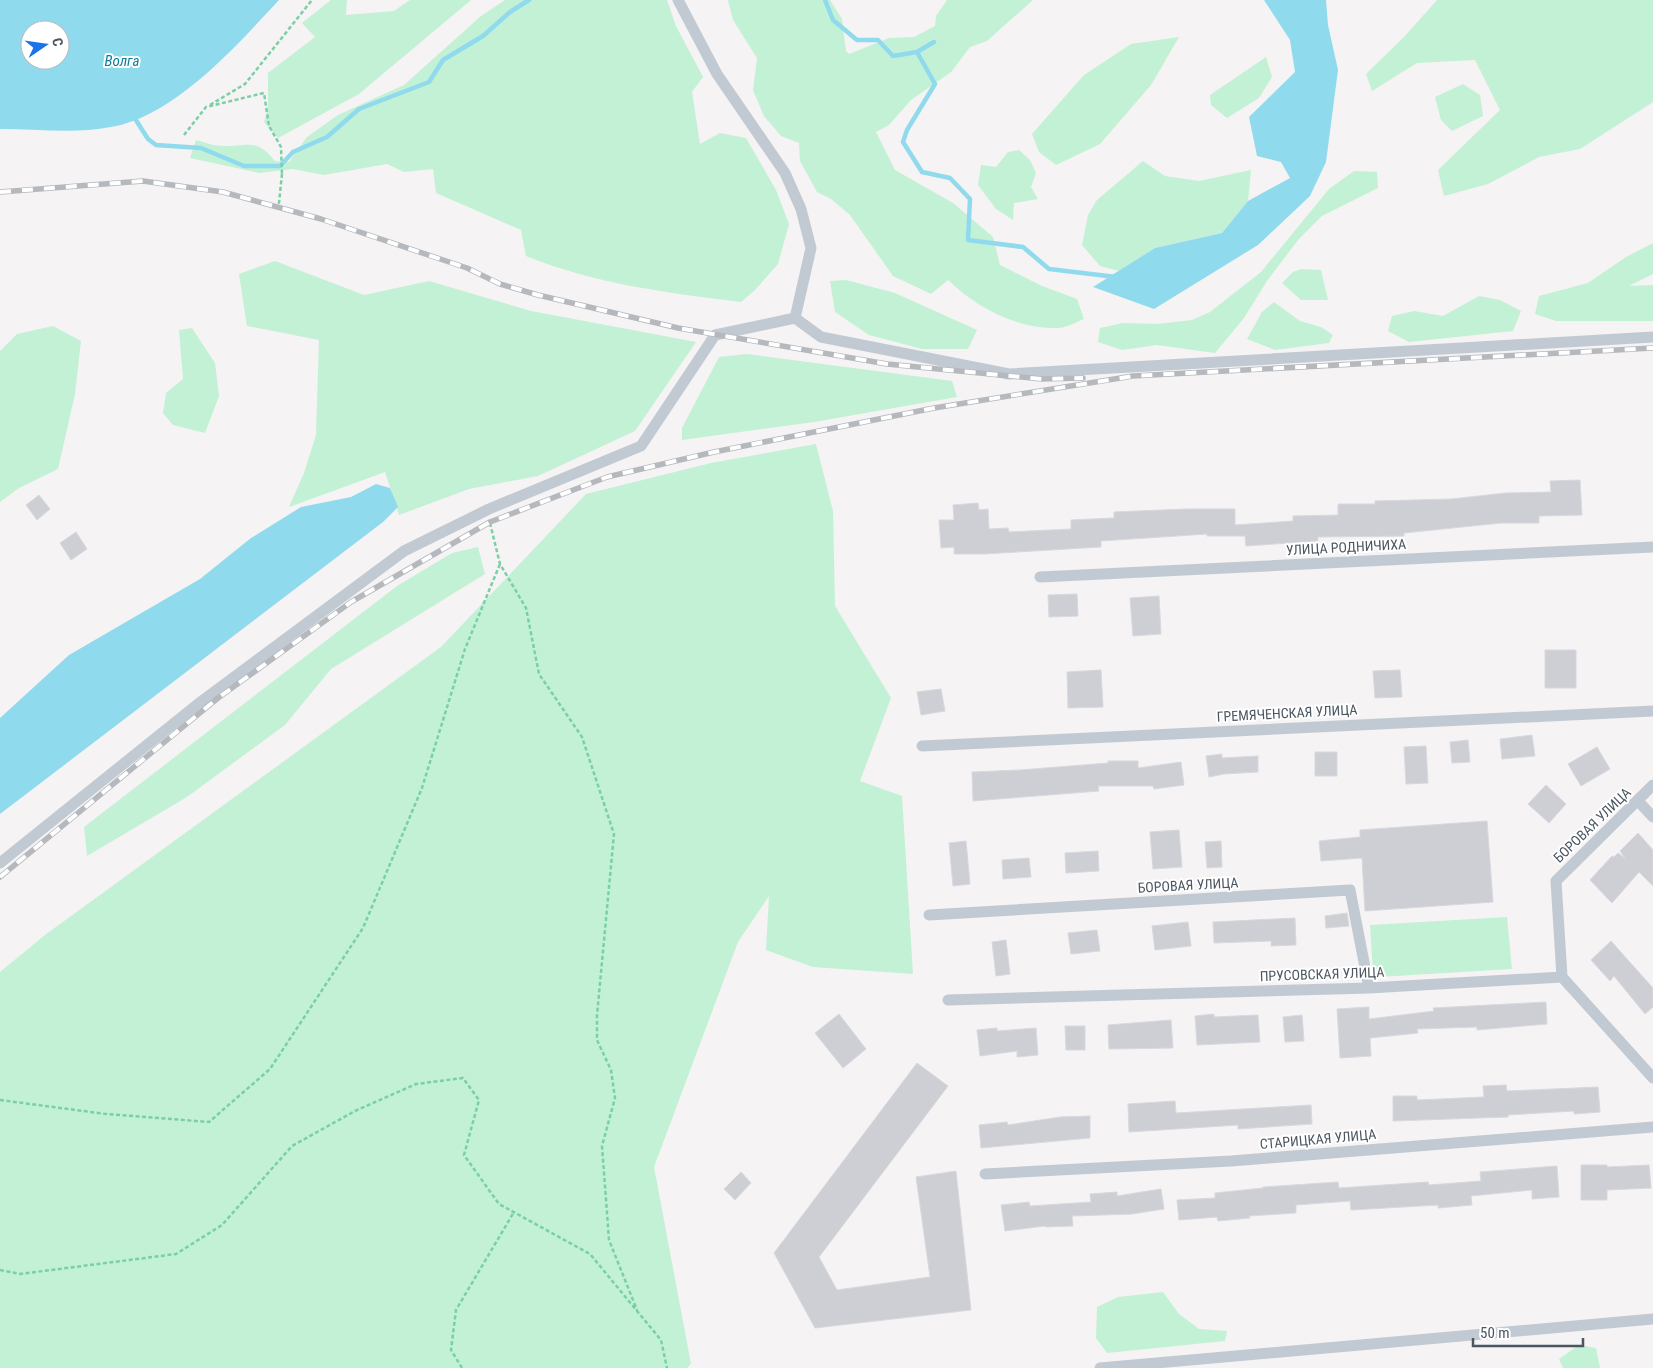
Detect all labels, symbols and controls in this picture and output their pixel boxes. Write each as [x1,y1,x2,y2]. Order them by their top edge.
north arrow [20,20,70,70]
text: С [49,36,66,48]
water label: Волга [105,52,139,70]
street label: УЛИЦА РОДНИЧИХА [1286,536,1406,558]
street label: ГРЕМЯЧЕНСКАЯ УЛИЦА [1216,701,1358,725]
street label: БОРОВАЯ УЛИЦА [1550,784,1634,866]
street label: БОРОВАЯ УЛИЦА [1137,874,1239,896]
street label: ПРУСОВСКАЯ УЛИЦА [1259,964,1385,984]
street label: СТАРИЦКАЯ УЛИЦА [1259,1126,1377,1152]
scale bar [1473,1316,1583,1348]
text: 50 m [1480,1324,1510,1342]

